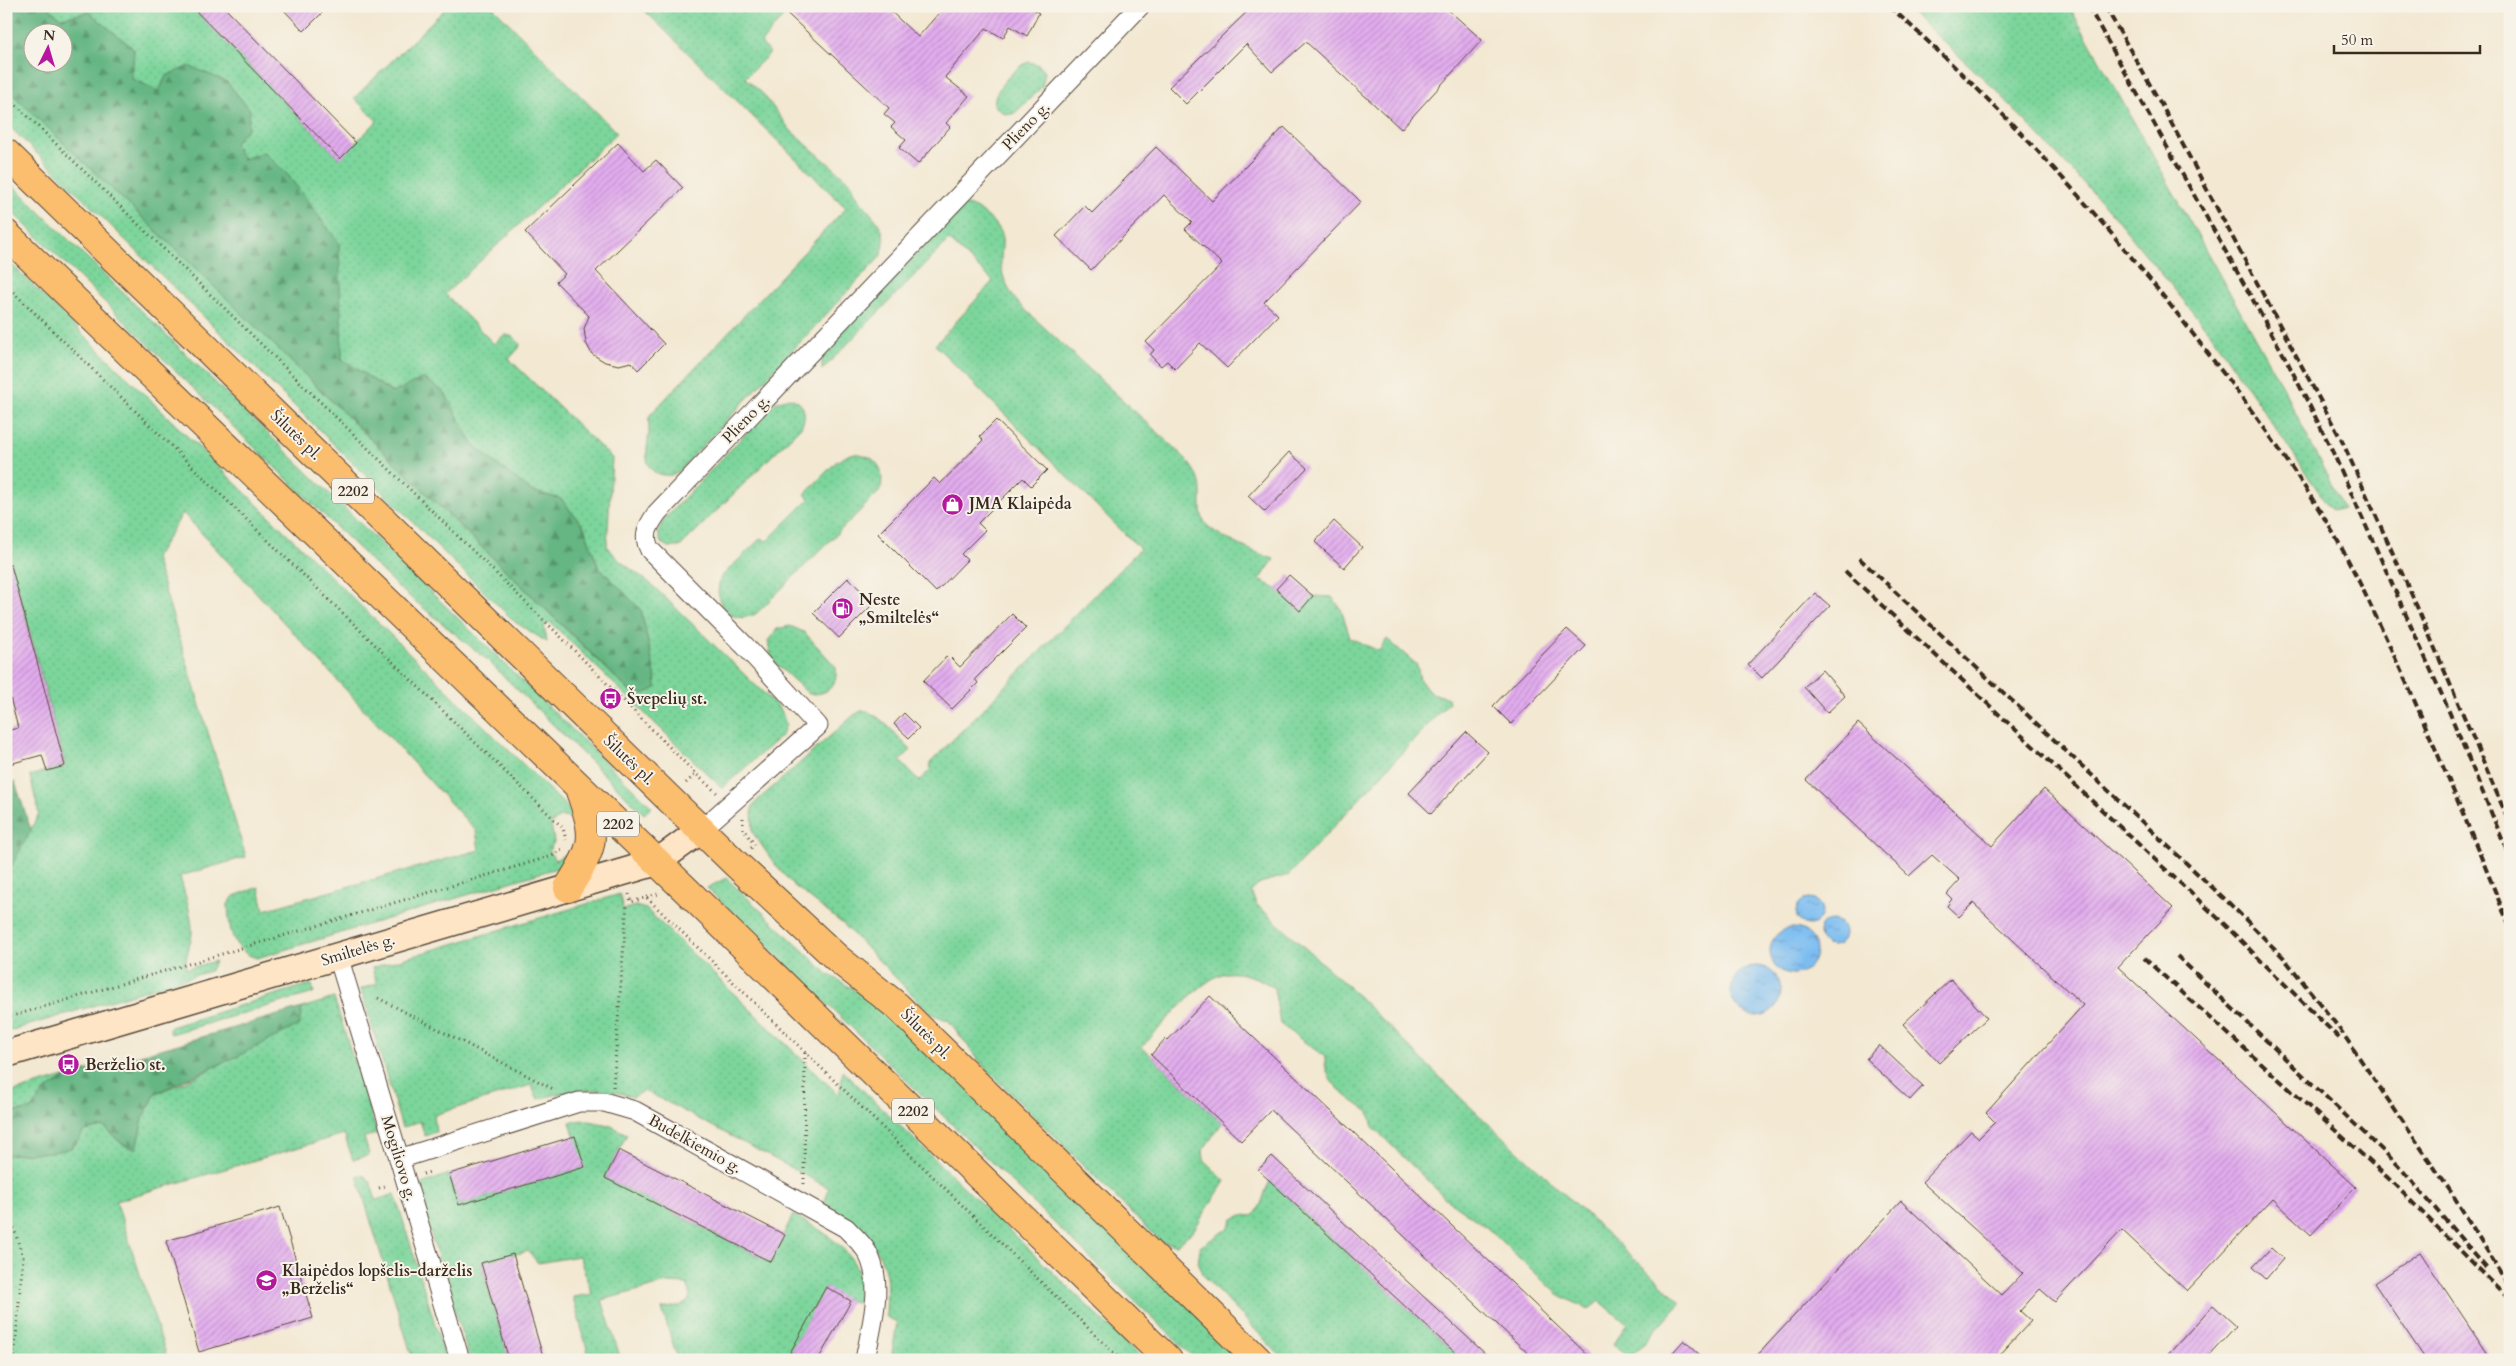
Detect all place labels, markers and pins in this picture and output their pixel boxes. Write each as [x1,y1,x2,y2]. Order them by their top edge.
shop icon: JMA Klaipėda [941,492,965,516]
place label: JMA Klaipėda [967,493,1072,515]
place label: Neste „Smiltelės“ [859,589,939,629]
fuel station icon: Neste „Smiltelės“ [831,597,855,621]
place label: Švepelių st. [627,686,707,710]
bus stop icon: Švepelių st. [599,687,623,711]
bus stop icon: Berželio st. [57,1053,81,1077]
place label: Berželio st. [85,1054,166,1076]
place label: Klaipėdos lopšelis-darželis „Berželis“ [282,1260,472,1300]
school or university icon: Klaipėdos lopšelis-darželis „Berželis“ [254,1268,278,1292]

